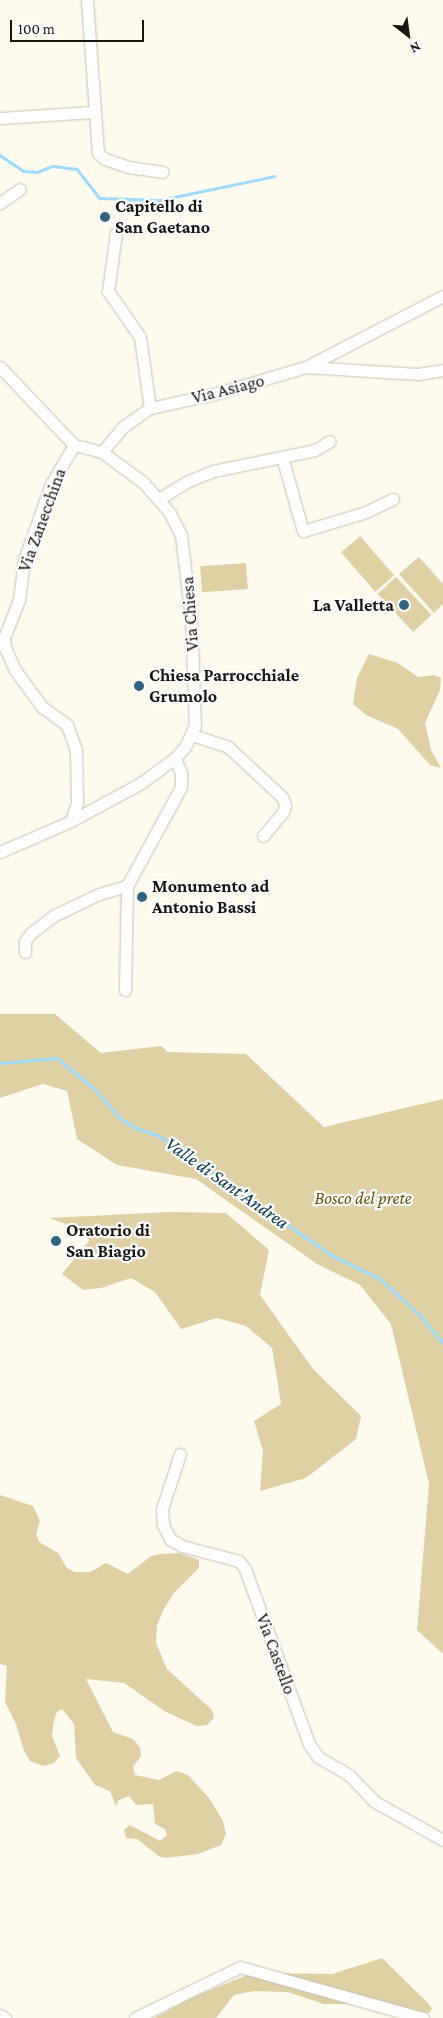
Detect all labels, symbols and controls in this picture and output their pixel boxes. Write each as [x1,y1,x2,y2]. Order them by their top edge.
scale bar [12,10,146,42]
north arrow [383,10,433,60]
text: 100 m [18,21,55,37]
text: N [407,39,424,57]
place label: Capitello di San Gaetano [115,196,210,238]
marker: Capitello di San Gaetano [99,211,111,223]
street label: Via Asiago [189,370,267,408]
street label: Via Zanecchina [13,465,71,575]
street label: Via Chiesa [177,576,203,652]
place label: La Valletta [313,594,394,616]
marker: La Valletta [398,599,410,611]
place label: Chiesa Parrocchiale Grumolo [149,665,299,708]
marker: Chiesa Parrocchiale Grumolo [133,680,145,692]
place label: Monumento ad Antonio Bassi [152,876,269,919]
marker: Monumento ad Antonio Bassi [136,891,148,903]
water label: Valle di Sant'Andrea [161,1132,293,1234]
park label: Bosco del prete [314,1187,412,1209]
place label: Oratorio di San Biagio [66,1220,150,1262]
marker: Oratorio di San Biagio [50,1235,62,1247]
street label: Via Castello [251,1611,301,1697]

